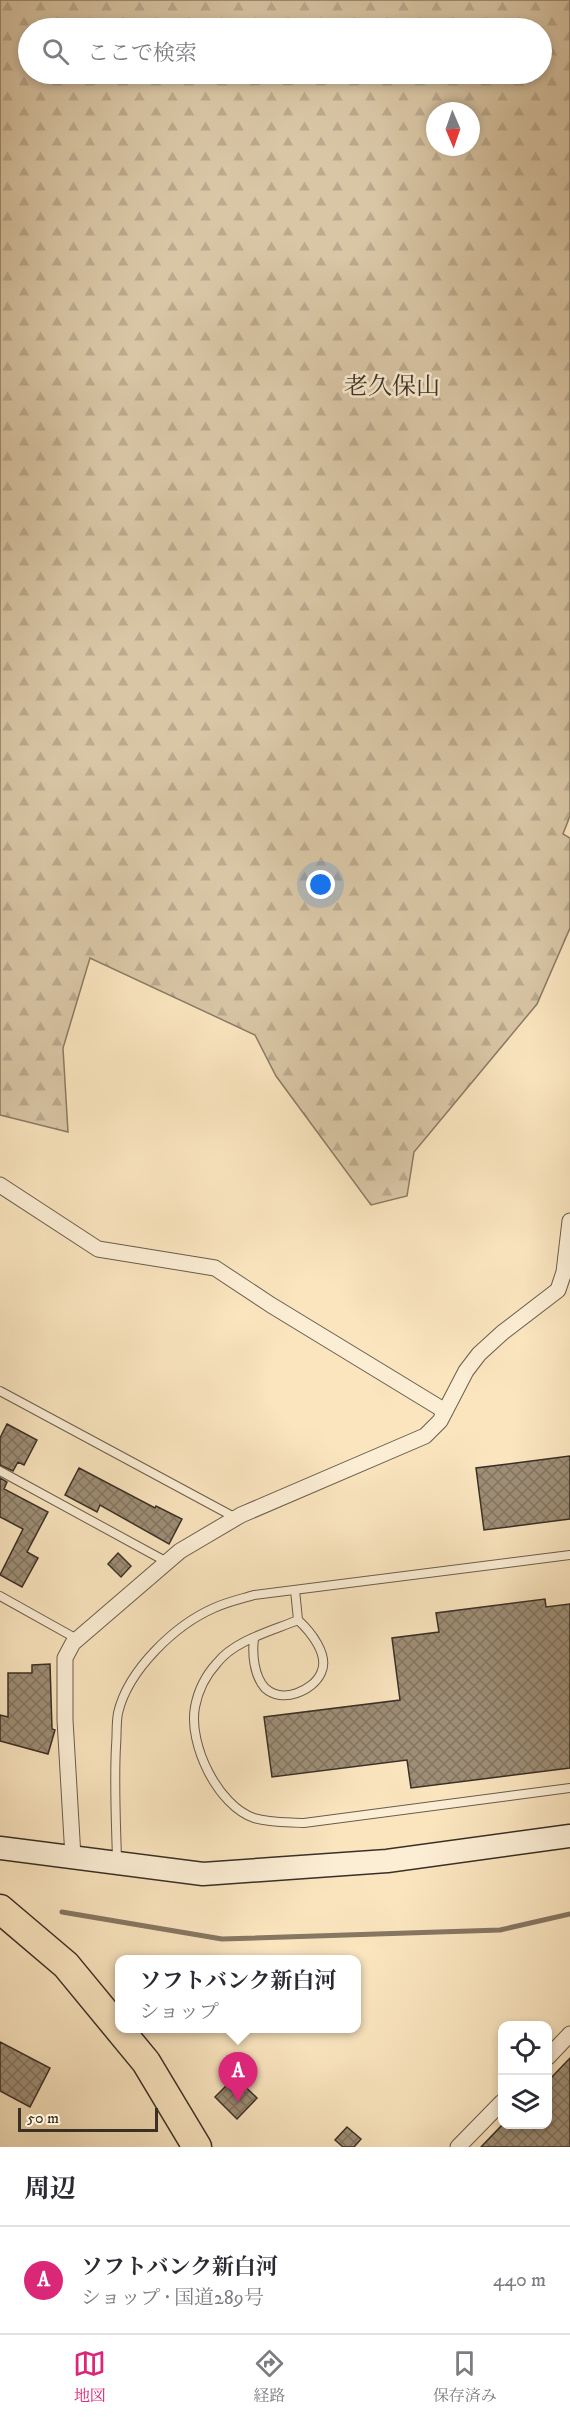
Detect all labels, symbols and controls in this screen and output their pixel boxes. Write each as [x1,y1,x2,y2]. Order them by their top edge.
search box [18,18,552,84]
icon: search [39,35,72,68]
text: ここで検索 [87,40,197,67]
north arrow [426,102,480,156]
district label: 老久保山 [344,372,440,402]
your location [306,870,335,899]
popup [115,1955,361,2033]
text: ソフトバンク新白河 [139,1968,337,1995]
text: ショップ [139,2000,219,2025]
map controls [498,2021,552,2129]
button: locate [498,2021,552,2075]
pin: A [218,2052,258,2102]
button: layers [498,2075,552,2129]
scale bar [18,2105,158,2132]
text: 50 m [27,2108,59,2128]
text: 周辺 [24,2173,76,2206]
text: ソフトバンク新白河 [81,2254,278,2281]
text: A [37,2268,50,2293]
text: 440 m [493,2268,546,2293]
text: ショップ · 国道289号 [81,2286,264,2311]
tab: 地図 [73,2347,106,2406]
tab: 経路 [253,2347,286,2406]
tab: 保存済み [433,2347,497,2406]

